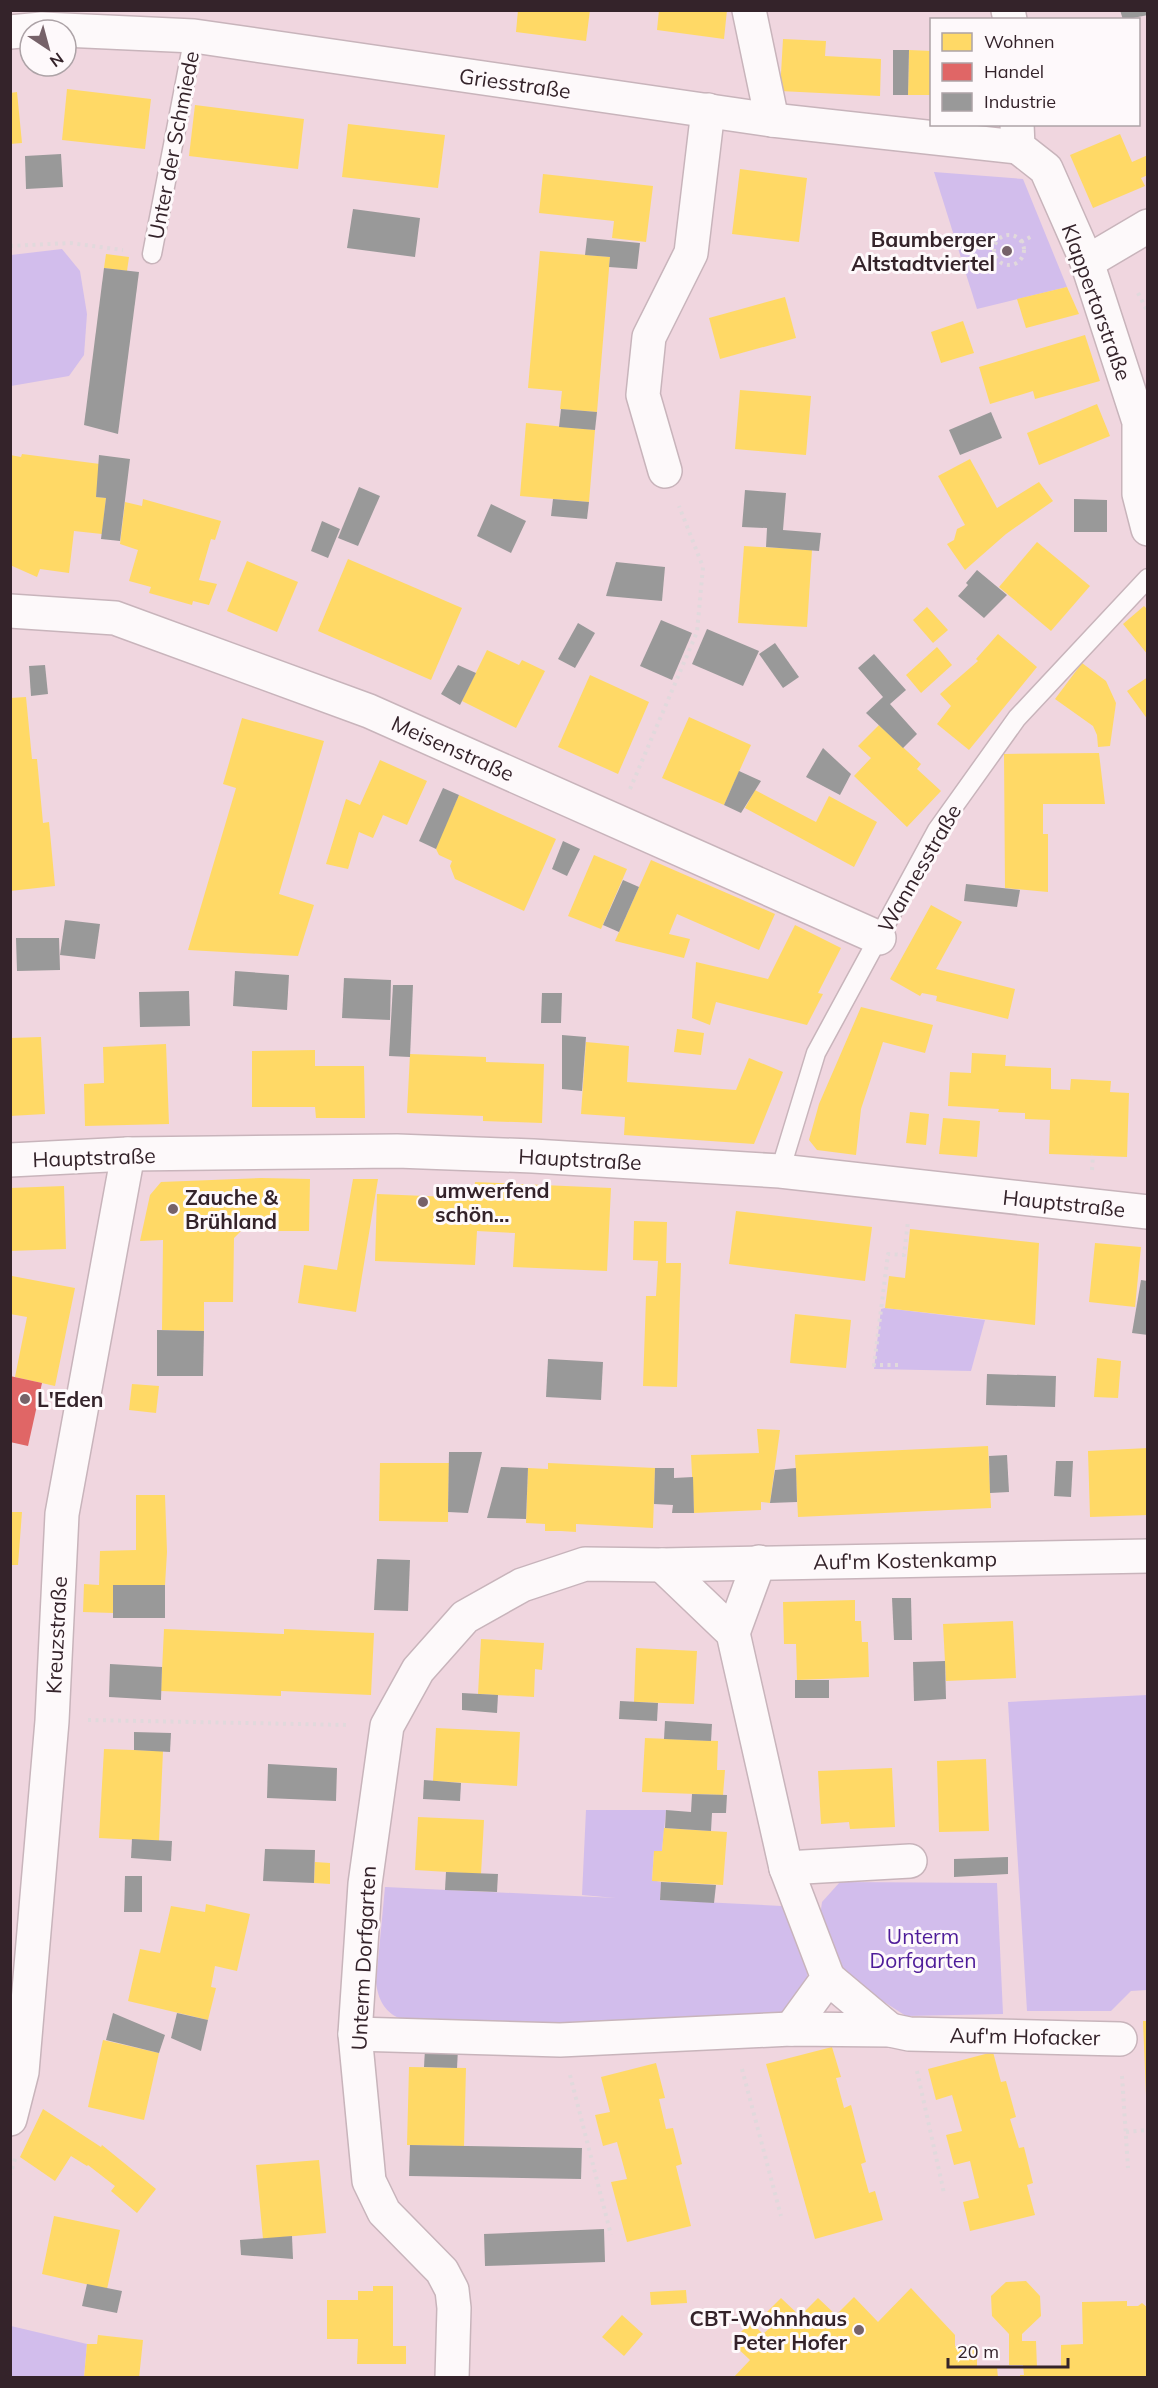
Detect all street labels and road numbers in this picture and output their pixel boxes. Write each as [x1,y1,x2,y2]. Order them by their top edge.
street label: Unter der Schmiede [142,49,204,241]
street label: Griesstraße [458,62,572,104]
street label: Klappertorstraße [1057,220,1137,384]
street label: Meisenstraße [388,709,518,787]
street label: Wannesstraße [872,799,966,937]
street label: Hauptstraße [32,1142,156,1172]
street label: Hauptstraße [518,1143,642,1175]
street label: Hauptstraße [1001,1184,1127,1222]
street label: Auf'm Kostenkamp [813,1545,997,1575]
street label: Kreuzstraße [40,1576,72,1694]
street label: Unterm Dorfgarten [345,1865,381,2051]
street label: Auf'm Hofacker [949,2022,1101,2050]

